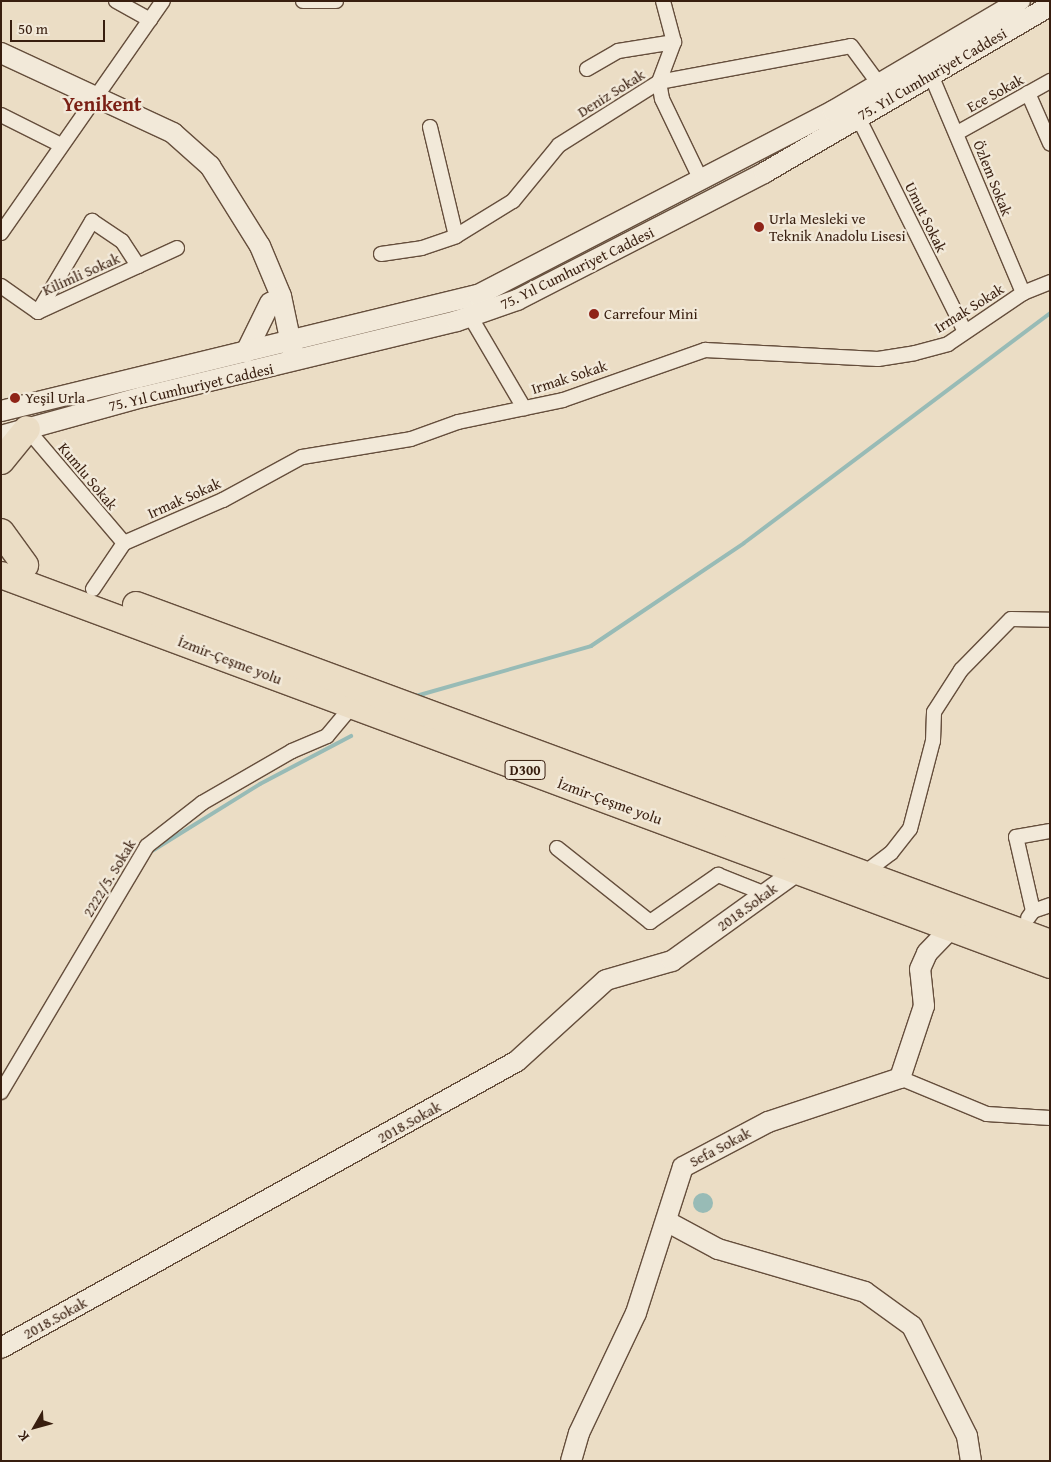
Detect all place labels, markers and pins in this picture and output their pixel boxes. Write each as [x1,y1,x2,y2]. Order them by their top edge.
place label: Urla Mesleki ve Teknik Anadolu Lisesi [769,209,906,244]
marker: Urla Mesleki ve Teknik Anadolu Lisesi [753,221,765,233]
place label: Carrefour Mini [604,305,698,323]
marker: Carrefour Mini [588,308,600,320]
place label: Yeşil Urla [25,389,85,407]
marker: Yeşil Urla [9,392,21,404]

